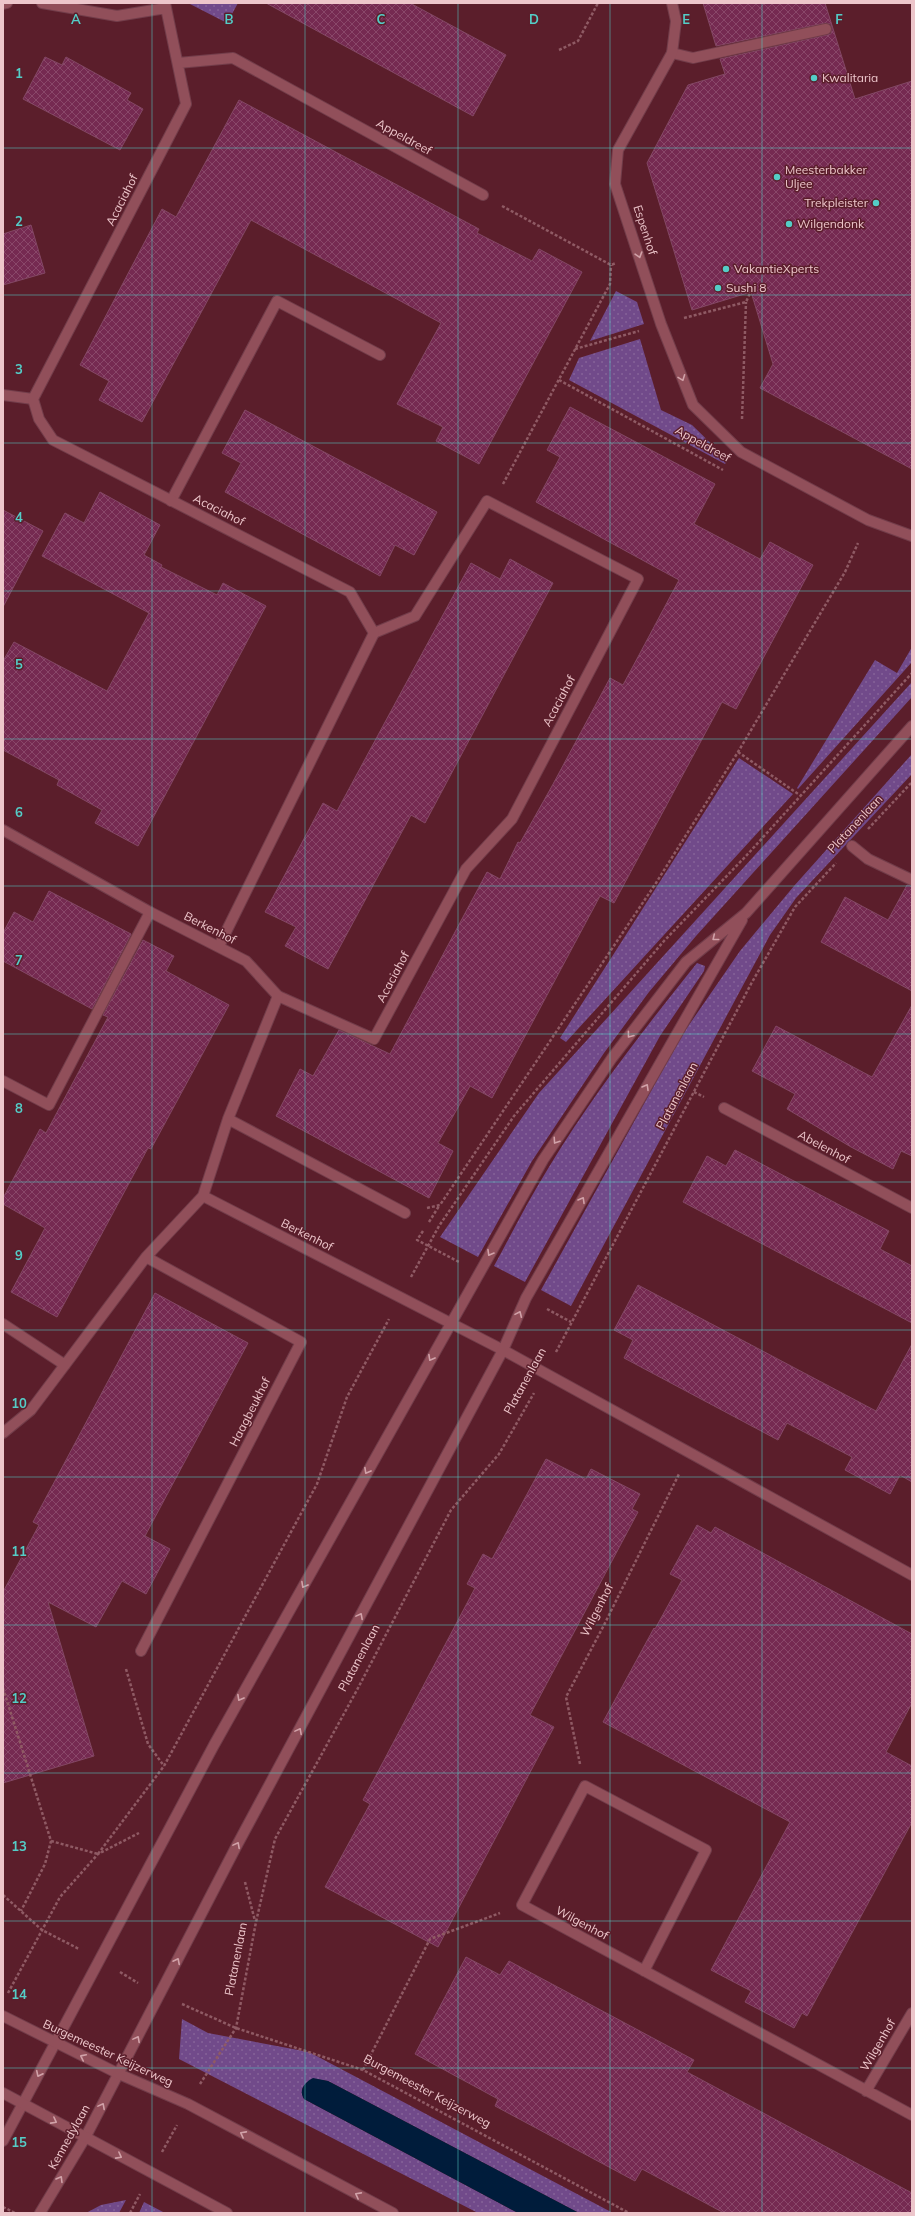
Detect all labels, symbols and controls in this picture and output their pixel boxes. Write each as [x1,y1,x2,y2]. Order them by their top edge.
text: A [71,11,81,27]
text: B [225,11,234,27]
text: C [377,11,386,27]
text: D [529,11,539,27]
text: E [682,11,690,27]
text: F [835,11,843,27]
text: 1 [15,65,23,81]
place label: Kwalitaria [822,70,878,85]
marker: Kwalitaria [809,73,819,83]
street label: Appeldreef [374,115,435,158]
place label: Meesterbakker Uljee [785,162,867,191]
street label: Acaciahof [102,171,141,228]
marker: Meesterbakker Uljee [772,172,782,182]
place label: Trekpleister [804,195,869,210]
marker: Trekpleister [871,198,881,208]
street label: Espenhof [630,203,661,258]
text: 2 [15,213,23,229]
place label: Wilgendonk [797,216,865,231]
marker: Wilgendonk [784,219,794,229]
one-way arrow [634,251,643,258]
place label: VakantieXperts [734,261,819,276]
marker: VakantieXperts [721,264,731,274]
place label: Sushi 8 [726,280,767,295]
marker: Sushi 8 [713,283,723,293]
text: 3 [15,361,23,377]
one-way arrow [677,374,685,381]
street label: Appeldreef [673,422,734,465]
street label: Acaciahof [191,490,248,529]
text: 4 [15,509,23,525]
text: 5 [15,656,23,672]
street label: Acaciahof [539,672,579,729]
street label: Platanenlaan [824,791,885,856]
text: 6 [15,804,23,820]
street label: Berkenhof [182,908,240,947]
one-way arrow [713,933,720,940]
street label: Acaciahof [373,948,413,1005]
text: 7 [15,952,23,968]
one-way arrow [628,1030,635,1037]
street label: Platanenlaan [653,1060,701,1132]
one-way arrow [642,1084,649,1092]
text: 8 [15,1100,23,1116]
street label: Abelenhof [796,1127,854,1167]
one-way arrow [553,1137,560,1144]
one-way arrow [577,1197,584,1204]
street label: Berkenhof [279,1215,337,1254]
text: 9 [15,1247,23,1263]
one-way arrow [487,1249,494,1256]
one-way arrow [514,1311,522,1318]
street label: Platanenlaan [500,1345,549,1417]
one-way arrow [428,1354,435,1361]
street label: Haagbeukhof [226,1374,274,1449]
text: 10 [11,1395,27,1411]
one-way arrow [365,1467,372,1475]
text: 11 [11,1543,27,1559]
street label: Wilgenhof [577,1580,617,1639]
one-way arrow [301,1581,308,1588]
one-way arrow [355,1613,363,1620]
street label: Platanenlaan [335,1622,383,1694]
text: 12 [11,1690,27,1706]
one-way arrow [238,1694,245,1701]
one-way arrow [294,1728,301,1735]
text: 13 [11,1838,27,1854]
one-way arrow [232,1842,240,1850]
street label: Wilgenhof [553,1902,612,1943]
street label: Platanenlaan [221,1921,250,1997]
one-way arrow [172,1958,180,1965]
text: 14 [11,1986,27,2002]
street label: Wilgenhof [857,2015,899,2073]
street label: Burgemeester Keijzerweg [41,2016,176,2089]
one-way arrow [132,2036,139,2043]
street label: Burgemeester Keijzerweg [361,2051,493,2130]
one-way arrow [80,2054,88,2062]
one-way arrow [36,2069,44,2077]
street label: Kennedylaan [44,2101,93,2172]
one-way arrow [97,2103,104,2110]
one-way arrow [50,2117,57,2124]
one-way arrow [240,2131,248,2139]
text: 15 [11,2134,27,2150]
one-way arrow [115,2151,122,2159]
one-way arrow [56,2176,63,2183]
one-way arrow [355,2192,362,2200]

